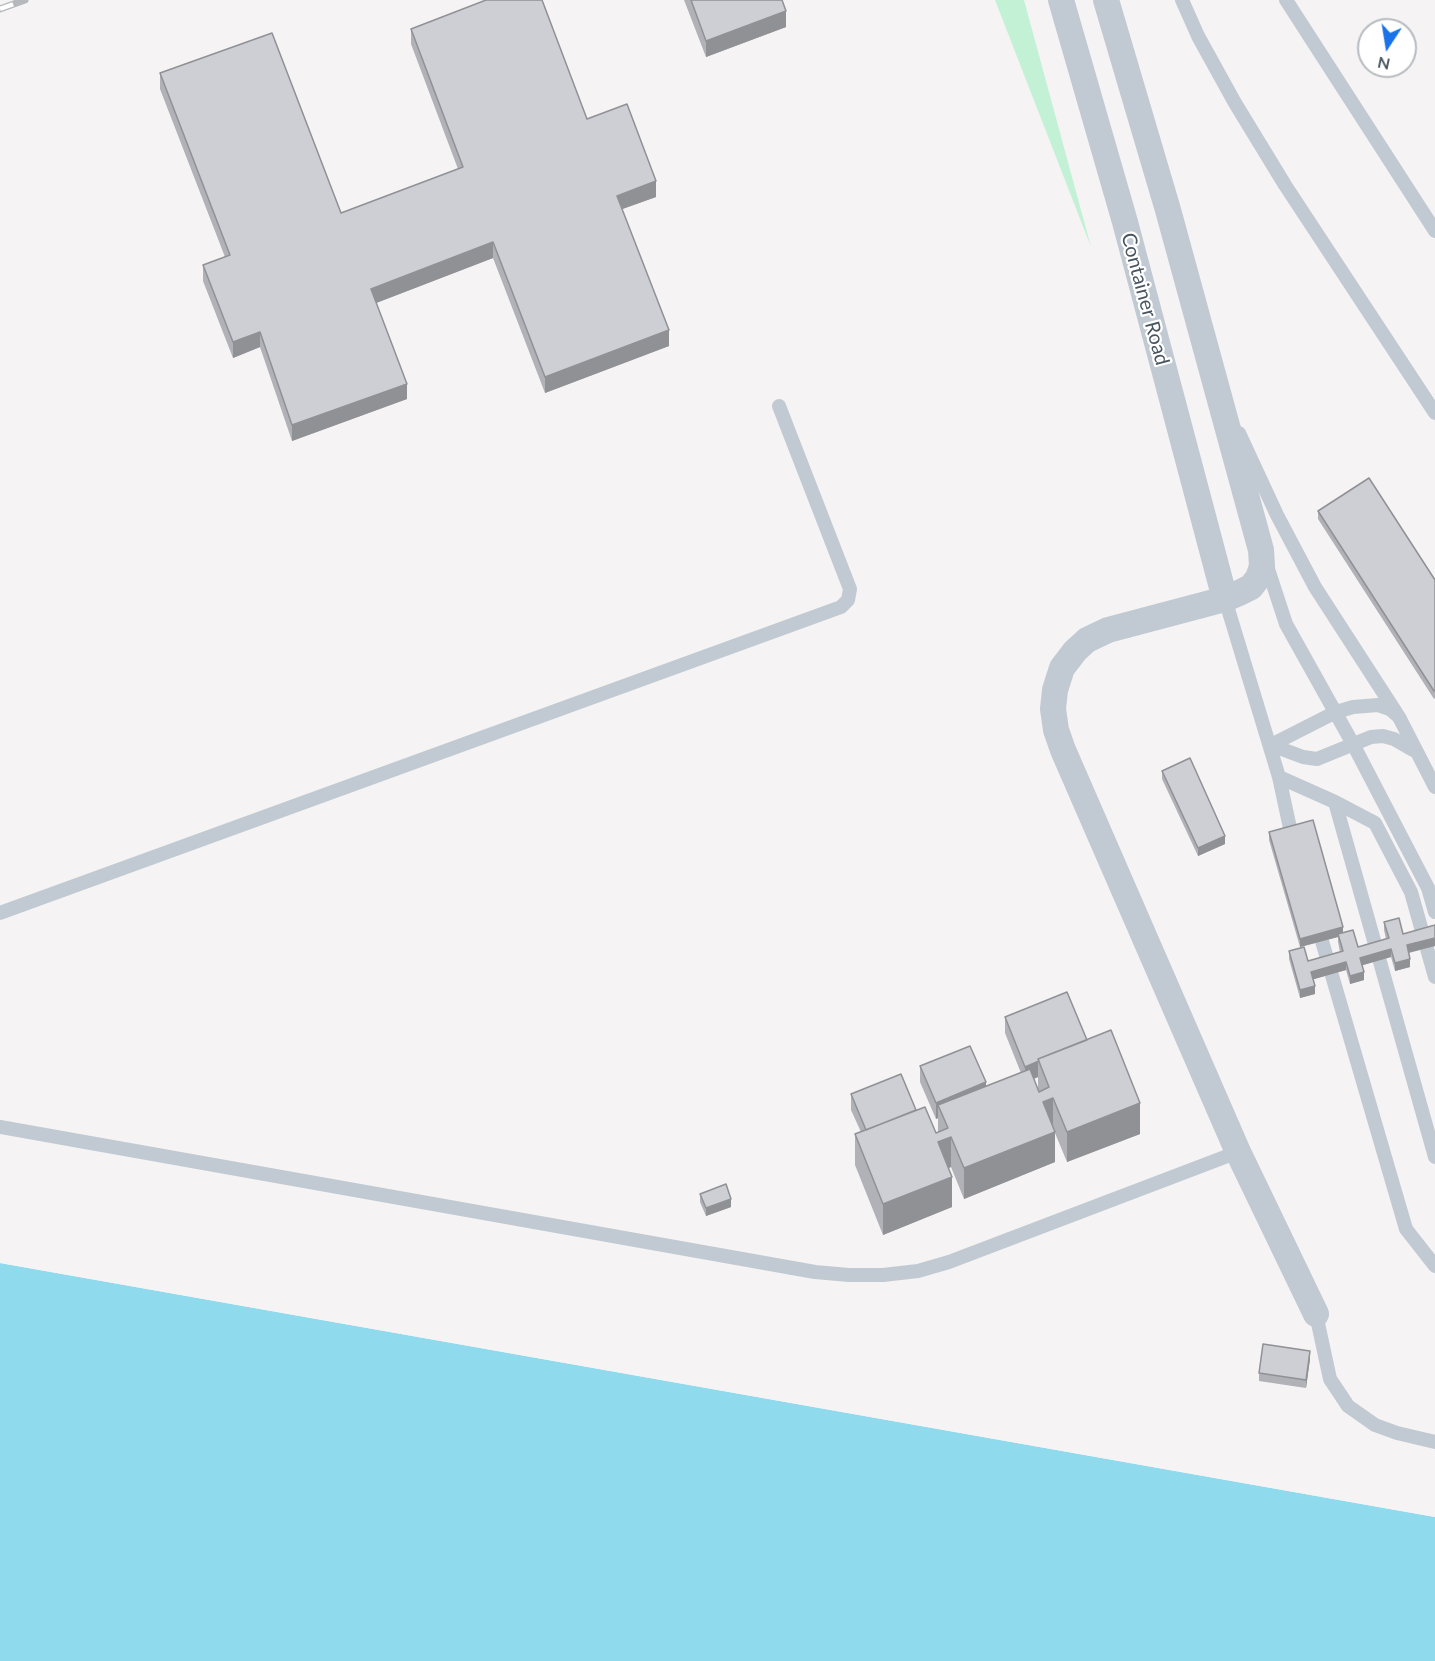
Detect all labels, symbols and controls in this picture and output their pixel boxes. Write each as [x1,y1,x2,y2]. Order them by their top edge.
north arrow [1357,18,1417,78]
text: N [1376,54,1392,75]
street label: Container Road [1116,230,1174,368]

